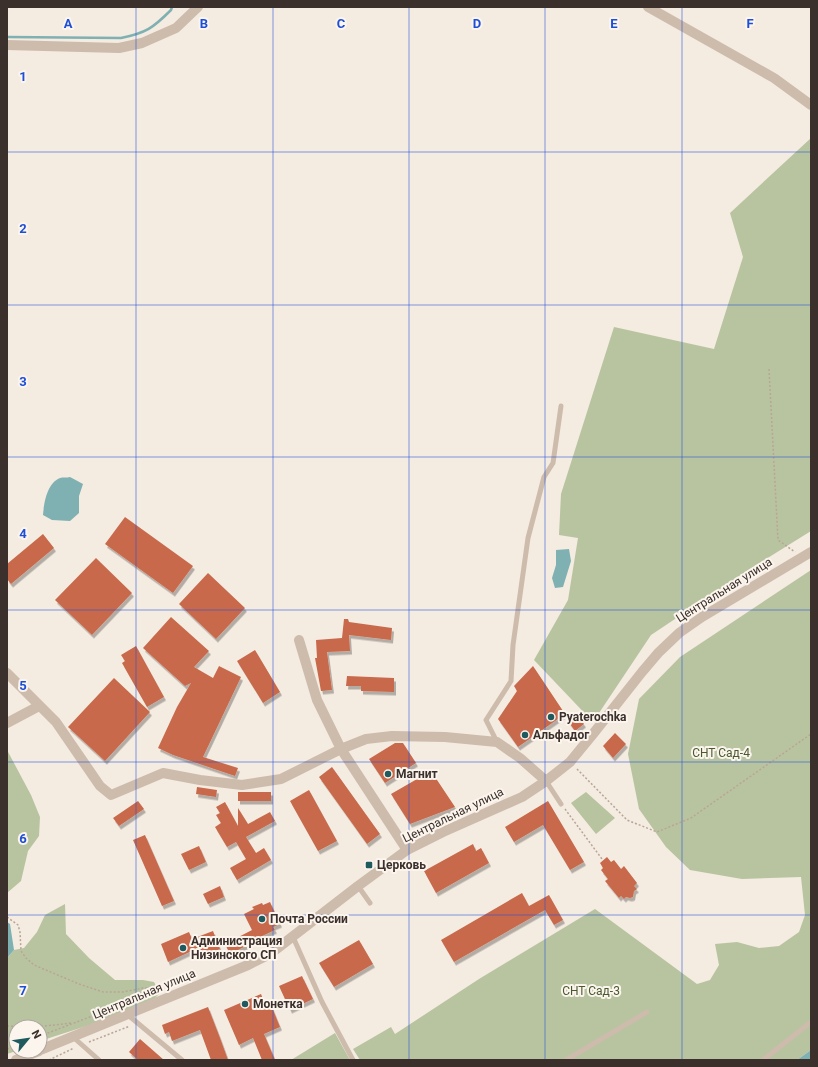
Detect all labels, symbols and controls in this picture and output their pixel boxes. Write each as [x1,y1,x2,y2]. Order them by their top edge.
text: A [64,16,73,31]
text: B [200,16,208,31]
text: C [337,16,346,31]
text: D [473,16,481,31]
text: E [610,16,618,31]
text: F [746,16,754,31]
text: 1 [19,69,27,84]
text: 2 [19,221,27,236]
text: 3 [19,374,27,389]
text: 4 [19,526,27,541]
street label: Центральная улица [673,555,775,625]
text: 5 [19,678,27,693]
place label: Pyaterochka [559,710,627,724]
marker: Pyaterochka [546,712,556,722]
place label: Альфадог [533,728,589,742]
marker: Альфадог [520,730,530,740]
park label: СНТ Сад-4 [692,746,750,760]
place label: Магнит [396,767,438,781]
marker: Магнит [383,769,393,779]
street label: Центральная улица [400,784,506,846]
text: 6 [19,831,27,846]
place label: Церковь [377,858,426,872]
marker: Церковь [364,860,374,870]
place label: Почта России [270,912,348,926]
marker: Почта России [257,914,267,924]
place label: Администрация Низинского СП [191,934,282,962]
marker: Администрация Низинского СП [178,943,188,953]
street label: Центральная улица [90,966,198,1022]
text: 7 [19,983,27,998]
park label: СНТ Сад-3 [562,984,620,998]
place label: Монетка [253,997,303,1011]
marker: Монетка [240,999,250,1009]
north arrow [8,1019,48,1059]
text: N [29,1028,44,1041]

